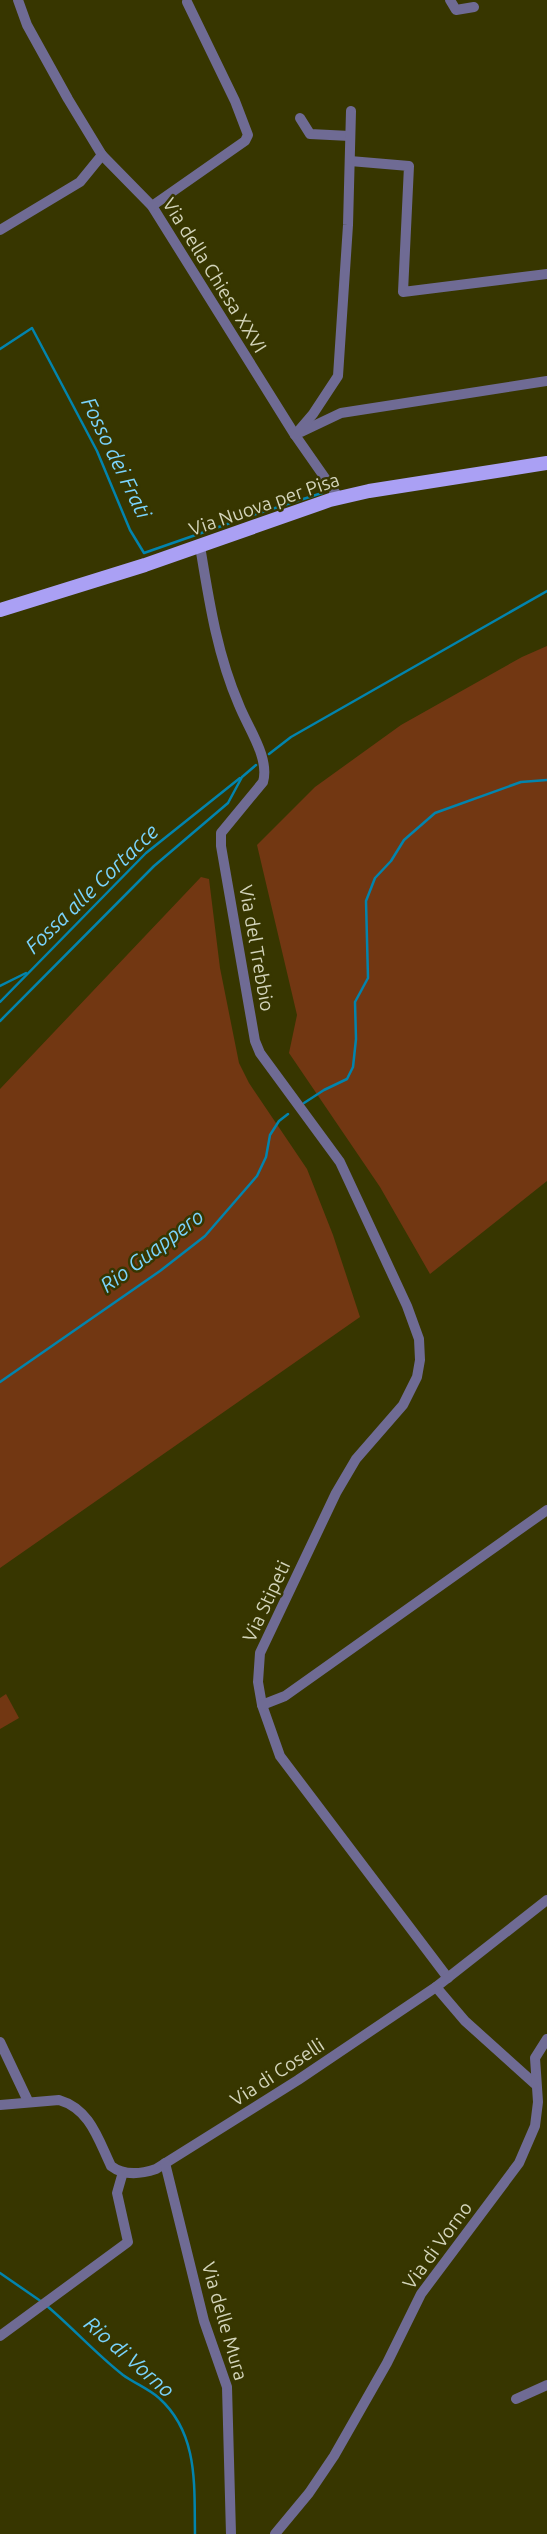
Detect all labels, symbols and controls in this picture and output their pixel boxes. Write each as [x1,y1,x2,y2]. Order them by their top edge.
street label: Via della Chiesa XXVI [158,194,272,356]
water label: Fosso dei Frati [77,393,157,523]
street label: Via Nuova per Pisa [186,468,342,540]
water label: Fossa alle Cortacce [20,818,163,958]
street label: Via del Trebbio [235,883,279,1013]
water label: Rio Guappero [95,1204,208,1297]
street label: Via Stipeti [238,1557,294,1645]
street label: Via di Coselli [226,2033,328,2111]
street label: Via di Vorno [398,2197,476,2293]
street label: Via delle Mura [198,2259,252,2383]
water label: Rio di Vorno [80,2311,179,2402]

